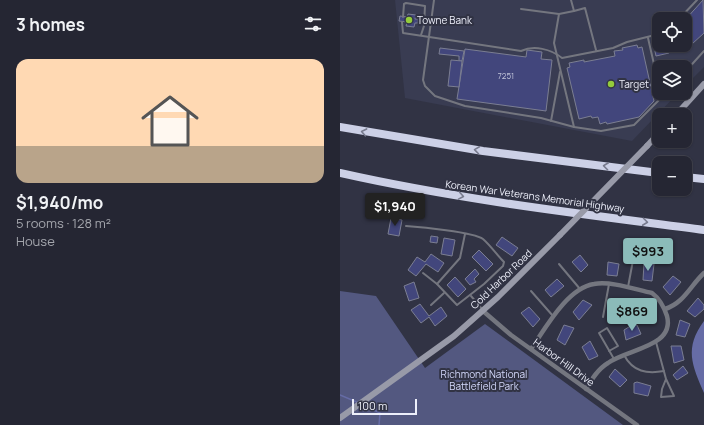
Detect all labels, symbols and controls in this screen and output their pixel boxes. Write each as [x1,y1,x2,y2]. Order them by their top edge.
map controls [652,12,692,196]
button: locate [652,12,692,52]
text: 3 homes [16,13,85,36]
icon: filters [302,13,324,35]
place label: Towne Bank [417,13,473,27]
marker: Towne Bank [404,15,414,25]
button: layers [652,60,692,100]
house number: 7251 [498,70,514,81]
place label: Target [619,77,649,91]
marker: Target [606,79,616,89]
icon: home [134,85,206,157]
button: + [652,108,692,148]
one-way arrow [361,128,367,137]
one-way arrow [474,146,481,155]
button: − [652,156,692,196]
one-way arrow [603,162,609,171]
street label: Korean War Veterans Memorial Highway [445,177,626,216]
text: $1,940/mo [16,191,103,214]
one-way arrow [458,191,464,200]
pin: $1,940 [362,193,428,227]
text: $1,940 [374,197,416,215]
text: 5 rooms · 128 m² [16,214,111,232]
one-way arrow [642,217,648,226]
text: House [16,232,55,250]
pin: $993 [624,238,672,272]
text: $993 [632,242,664,260]
street label: Cold Harbor Road [467,246,535,312]
pin: $869 [608,298,656,332]
text: $869 [616,302,648,320]
street label: Harbor Hill Drive [530,335,598,389]
park label: Richmond National Battlefield Park [441,367,527,393]
scale bar [352,397,417,416]
text: 100 m [358,398,387,413]

